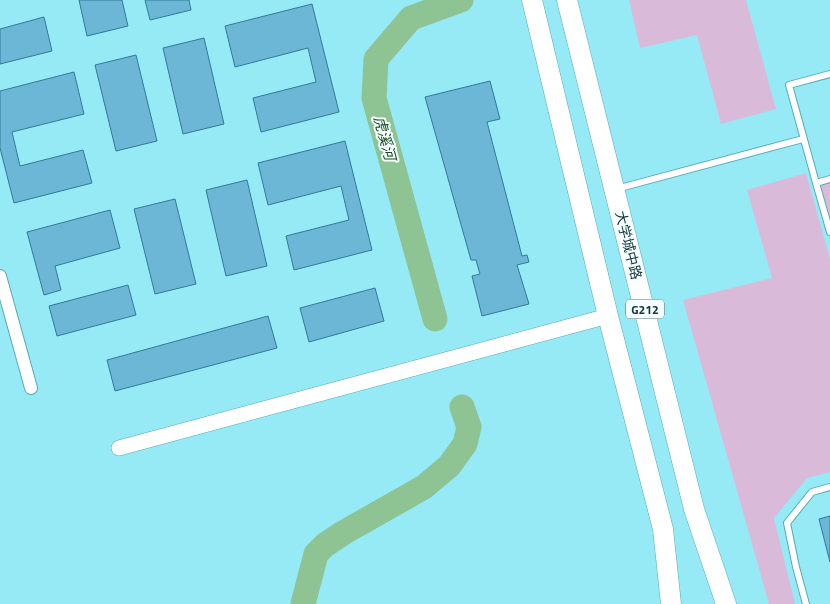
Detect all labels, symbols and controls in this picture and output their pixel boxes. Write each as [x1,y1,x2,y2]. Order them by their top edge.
water label: 虎溪河 [368,113,403,166]
street label: 大学城中路 [610,208,648,282]
road number: G212 [626,300,664,318]

